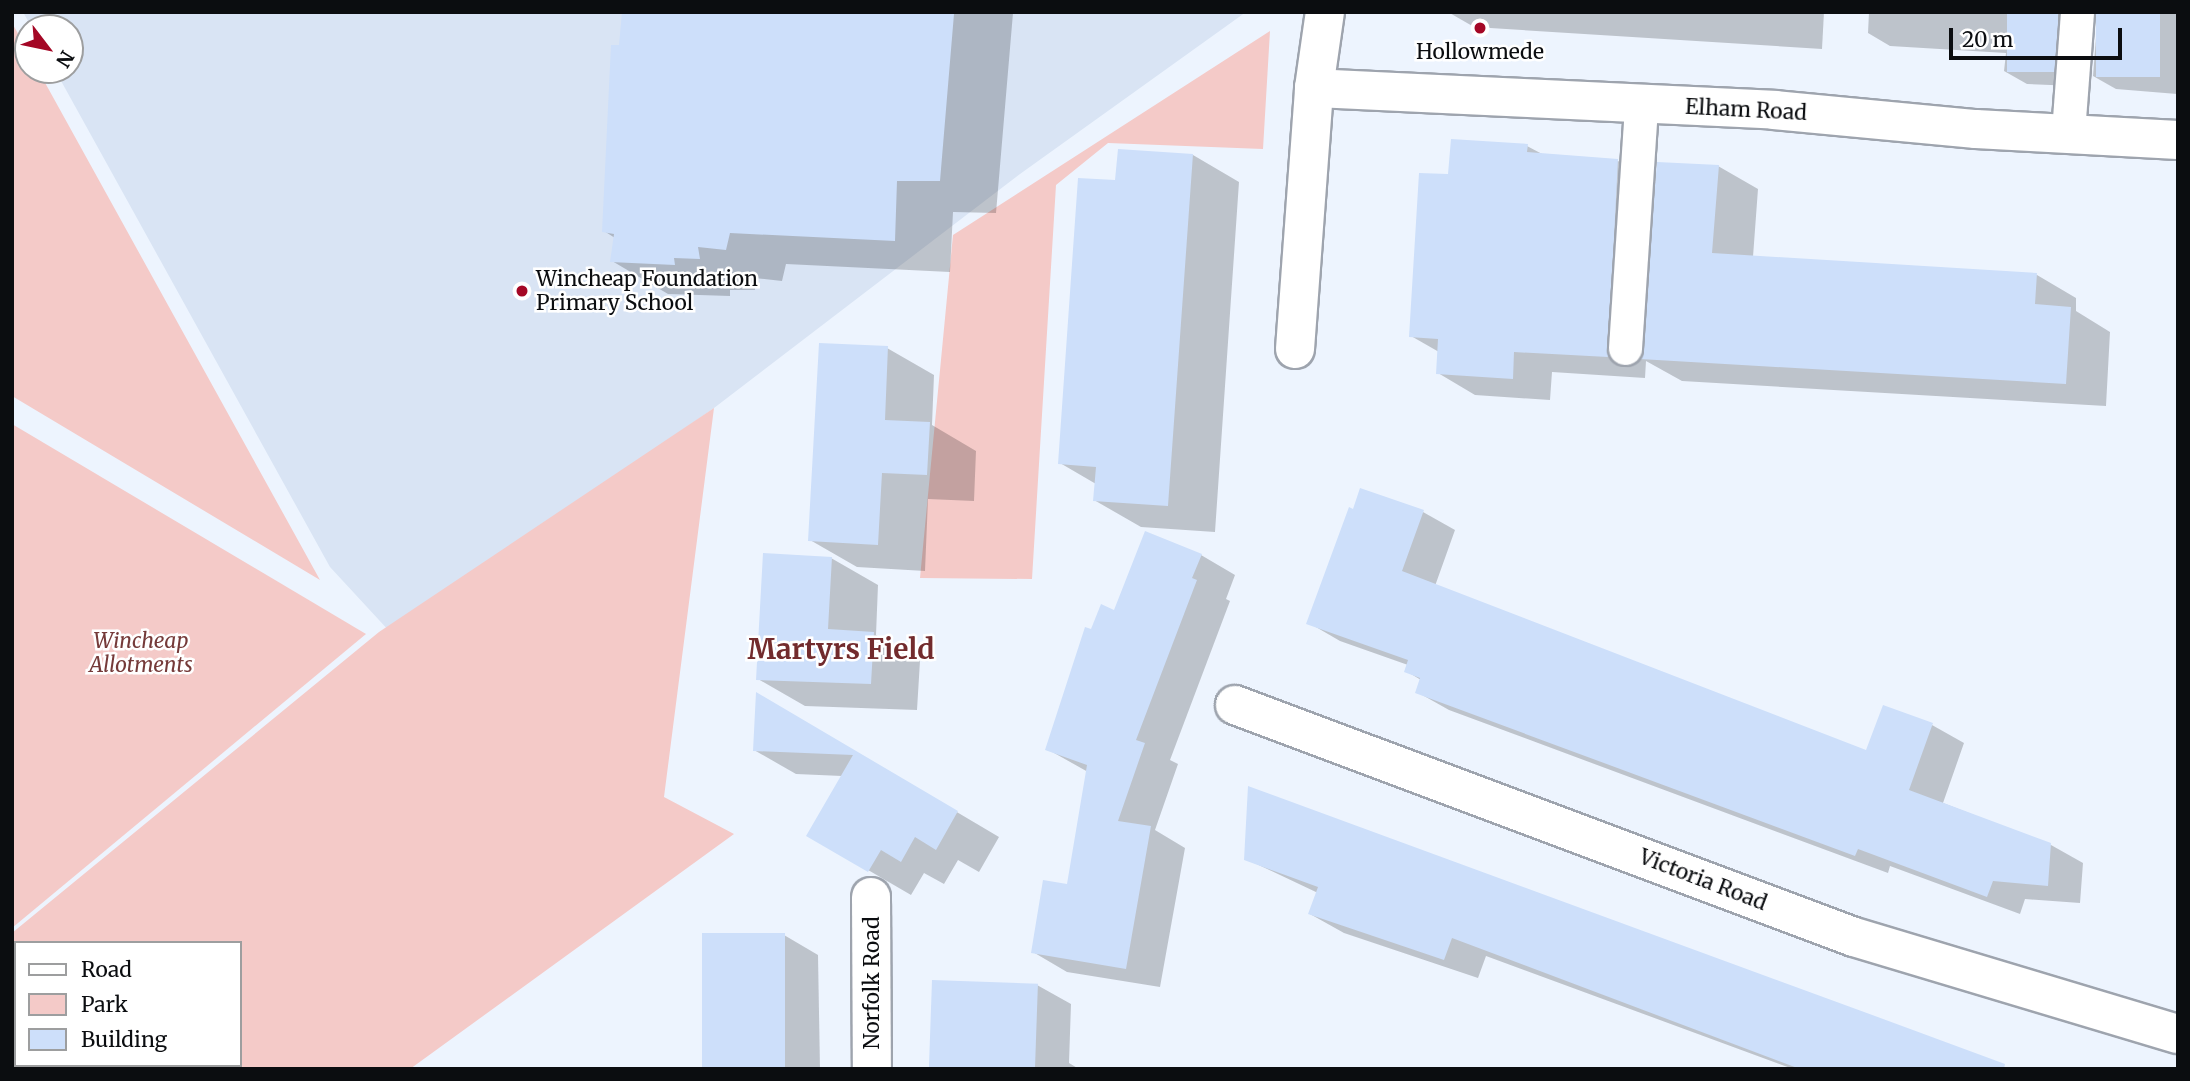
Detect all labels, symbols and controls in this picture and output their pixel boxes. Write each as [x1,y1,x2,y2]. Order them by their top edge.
north arrow [14,14,84,84]
scale bar [1952,14,2125,58]
marker: Hollowmede [1472,20,1488,36]
text: 20 m [1962,26,2013,53]
place label: Hollowmede [1416,39,1544,65]
text: N [51,46,79,72]
street label: Elham Road [1684,94,1808,126]
place label: Wincheap Foundation Primary School [536,266,758,316]
marker: Wincheap Foundation Primary School [514,283,530,299]
park label: Wincheap Allotments [89,628,193,678]
district label: Martyrs Field [747,632,935,666]
street label: Victoria Road [1636,844,1770,916]
street label: Norfolk Road [859,916,885,1050]
legend [14,941,242,1067]
text: Road [81,956,132,983]
text: Park [81,991,128,1018]
text: Building [81,1026,167,1053]

